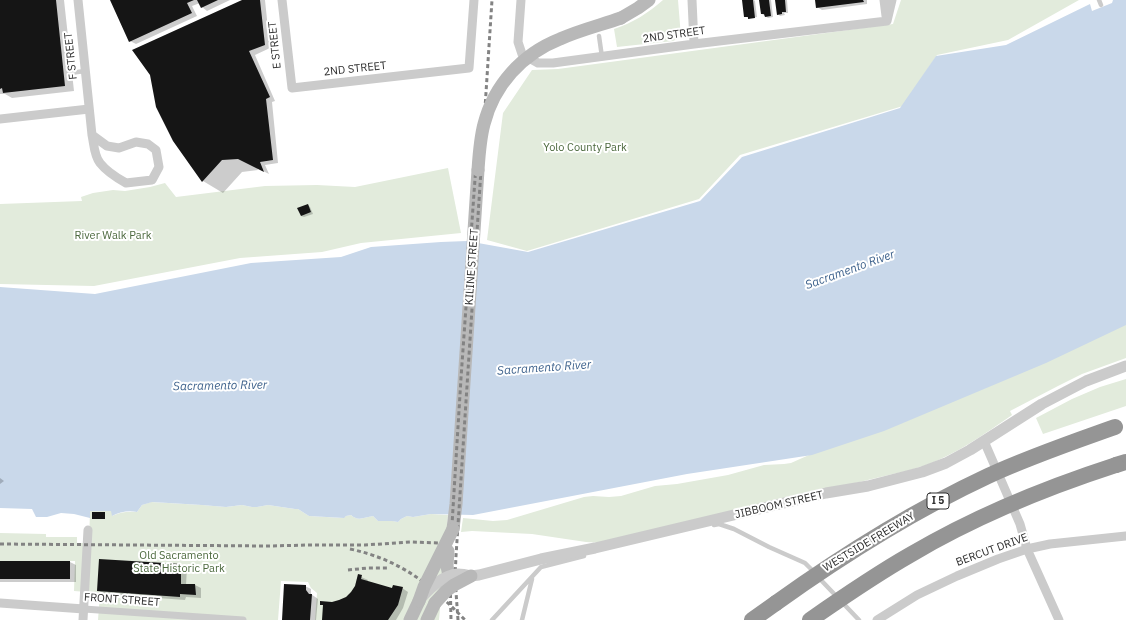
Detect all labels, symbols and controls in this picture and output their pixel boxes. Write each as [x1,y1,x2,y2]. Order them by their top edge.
street label: E STREET [266,21,284,69]
street label: 2ND STREET [642,24,706,46]
street label: F STREET [62,32,80,80]
street label: 2ND STREET [323,59,387,79]
park label: Yolo County Park [543,141,627,155]
street label: KILINE STREET [463,228,481,306]
park label: River Walk Park [75,229,151,243]
water label: Sacramento River [803,247,897,293]
water label: Sacramento River [497,358,591,378]
water label: Sacramento River [173,378,267,394]
street label: JIBBOOM STREET [734,488,824,522]
road number: I 5 [927,493,949,509]
street label: WESTSIDE FREEWAY [821,509,917,575]
street label: BERCUT DRIVE [954,531,1030,569]
park label: Old Sacramento State Historic Park [133,549,225,575]
street label: FRONT STREET [84,591,160,609]

